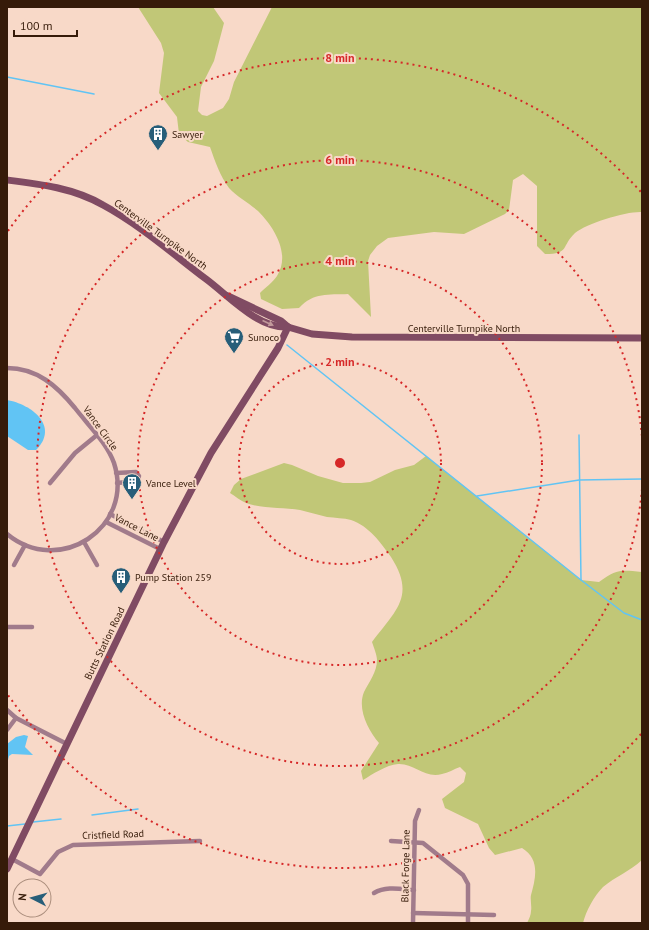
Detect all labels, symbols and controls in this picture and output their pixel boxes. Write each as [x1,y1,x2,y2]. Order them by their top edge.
scale bar [14,12,77,38]
text: 100 m [20,18,53,33]
text: 8 min [325,50,355,65]
building icon: Sawyer [147,123,169,151]
place label: Sawyer [172,128,203,141]
text: 6 min [325,152,355,167]
street label: Centerville Turnpike North [111,196,210,273]
text: 4 min [325,253,355,268]
one-way arrow [263,320,274,326]
street label: Centerville Turnpike North [408,322,520,335]
supermarket icon: Sunoco [223,326,245,354]
place label: Sunoco [248,331,279,344]
text: 2 min [325,354,355,369]
street label: Vance Circle [79,403,121,453]
centre of rings [333,456,347,470]
building icon: Vance Level [121,472,143,500]
place label: Vance Level [145,477,196,490]
street label: Vance Lane [111,510,161,544]
building icon: Pump Station 259 [110,566,132,594]
place label: Pump Station 259 [135,571,211,584]
street label: Butts Station Road [81,605,128,682]
street label: Cristfield Road [82,827,144,842]
street label: Black Forge Lane [398,829,413,903]
north arrow [12,878,52,918]
text: N [15,893,29,901]

